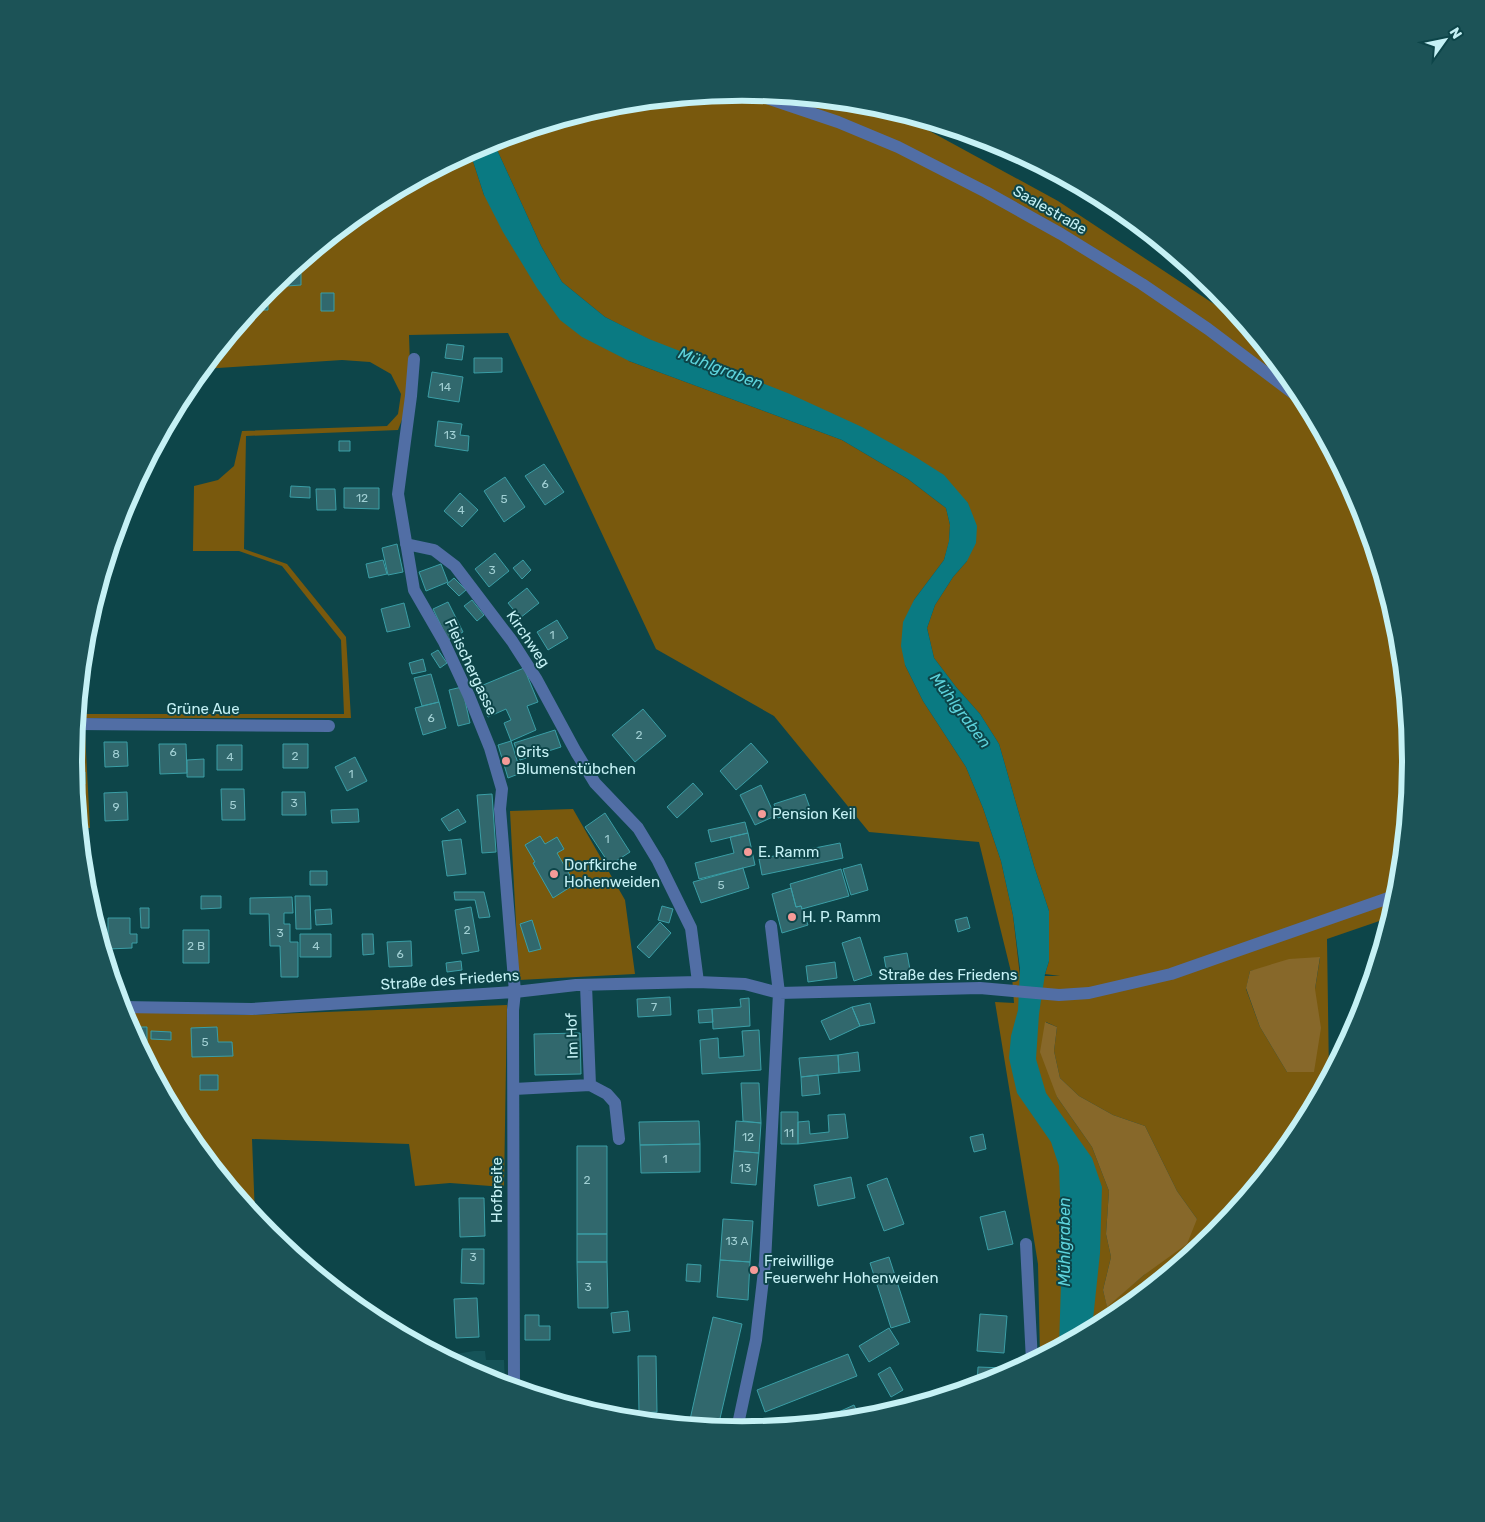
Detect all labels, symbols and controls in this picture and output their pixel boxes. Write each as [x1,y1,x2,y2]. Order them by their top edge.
north arrow [1420,15,1470,65]
text: N [1446,24,1465,42]
street label: Saalestraße [1010,182,1090,238]
water label: Mühlgraben [676,344,766,393]
house number: 14 [439,380,452,394]
house number: 13 [444,428,456,442]
house number: 6 [541,477,549,491]
house number: 12 [356,491,368,505]
house number: 5 [500,492,508,506]
house number: 4 [457,503,465,517]
house number: 3 [488,563,496,577]
street label: Kirchweg [502,607,554,671]
street label: Fleischergasse [441,616,501,718]
house number: 1 [549,628,555,642]
water label: Mühlgraben [926,669,995,752]
street label: Grüne Aue [166,700,240,718]
house number: 6 [427,711,435,725]
house number: 2 [635,728,643,742]
place label: Grits Blumenstübchen [516,743,636,778]
house number: 6 [169,745,177,759]
house number: 8 [112,747,120,761]
house number: 2 [291,749,299,763]
house number: 4 [226,750,234,764]
marker: Grits Blumenstübchen [500,755,512,767]
house number: 1 [348,767,354,781]
house number: 3 [290,796,298,810]
house number: 5 [229,798,237,812]
house number: 9 [112,800,120,814]
place label: Pension Keil [772,805,856,823]
marker: Pension Keil [756,808,768,820]
house number: 1 [604,832,610,846]
place label: E. Ramm [758,843,819,861]
marker: E. Ramm [742,846,754,858]
place label: Dorfkirche Hohenweiden [564,856,660,891]
marker: Dorfkirche Hohenweiden [548,868,560,880]
house number: 5 [717,878,725,892]
place label: H. P. Ramm [802,908,881,926]
marker: H. P. Ramm [786,911,798,923]
house number: 2 [463,923,471,937]
house number: 3 [276,926,284,940]
house number: 2 B [187,939,205,953]
house number: 4 [312,939,320,953]
house number: 6 [396,947,404,961]
street label: Straße des Friedens [380,966,520,994]
street label: Straße des Friedens [879,966,1018,984]
house number: 7 [651,1000,657,1014]
street label: Im Hof [562,1012,582,1059]
house number: 5 [201,1035,209,1049]
house number: 11 [784,1126,794,1140]
house number: 12 [742,1130,754,1144]
house number: 1 [662,1152,668,1166]
street label: Hofbreite [488,1157,506,1223]
house number: 13 [739,1161,751,1175]
house number: 2 [583,1173,591,1187]
water label: Mühlgraben [1055,1197,1074,1287]
house number: 13 A [725,1234,749,1248]
house number: 3 [469,1250,477,1264]
place label: Freiwillige Feuerwehr Hohenweiden [764,1252,939,1287]
marker: Freiwillige Feuerwehr Hohenweiden [748,1264,760,1276]
house number: 3 [584,1280,592,1294]

